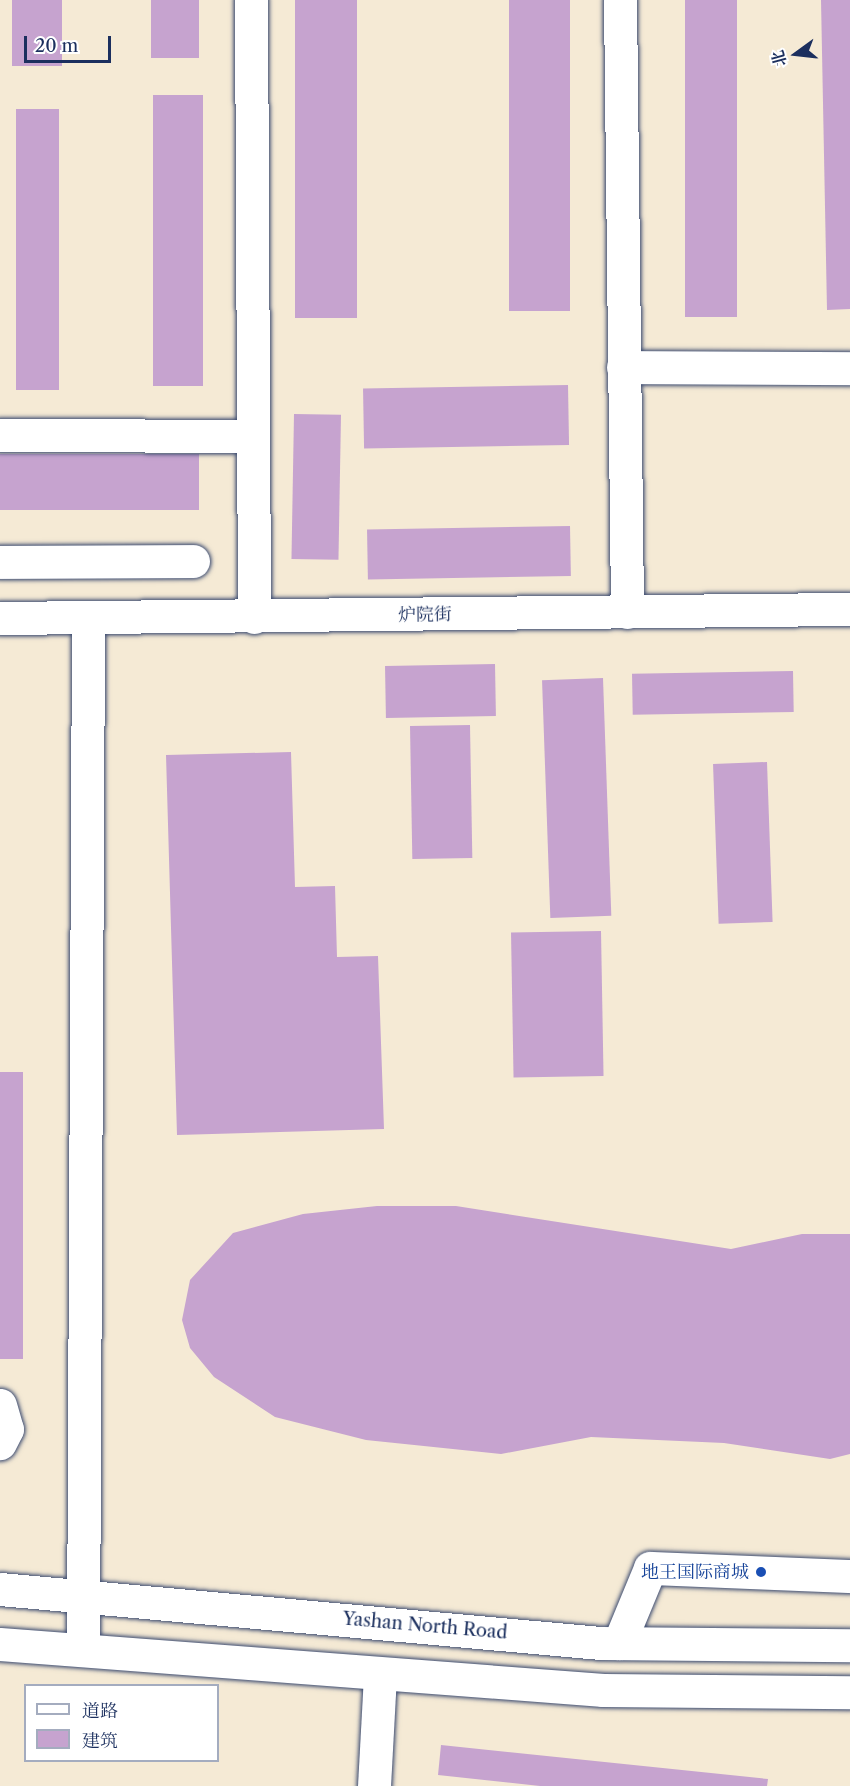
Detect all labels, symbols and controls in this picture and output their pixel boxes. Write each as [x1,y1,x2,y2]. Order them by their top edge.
scale bar [27,24,114,62]
north arrow [766,24,826,84]
text: 20 m [35,35,78,57]
text: 北 [767,48,790,69]
street label: 炉院街 [398,604,452,626]
place label: 地王国际商城 [641,1561,749,1583]
marker: 地王国际商城 [754,1565,768,1579]
street label: Yashan North Road [342,1608,508,1644]
legend [24,1684,219,1762]
text: 道路 [82,1700,118,1722]
text: 建筑 [82,1730,118,1752]

